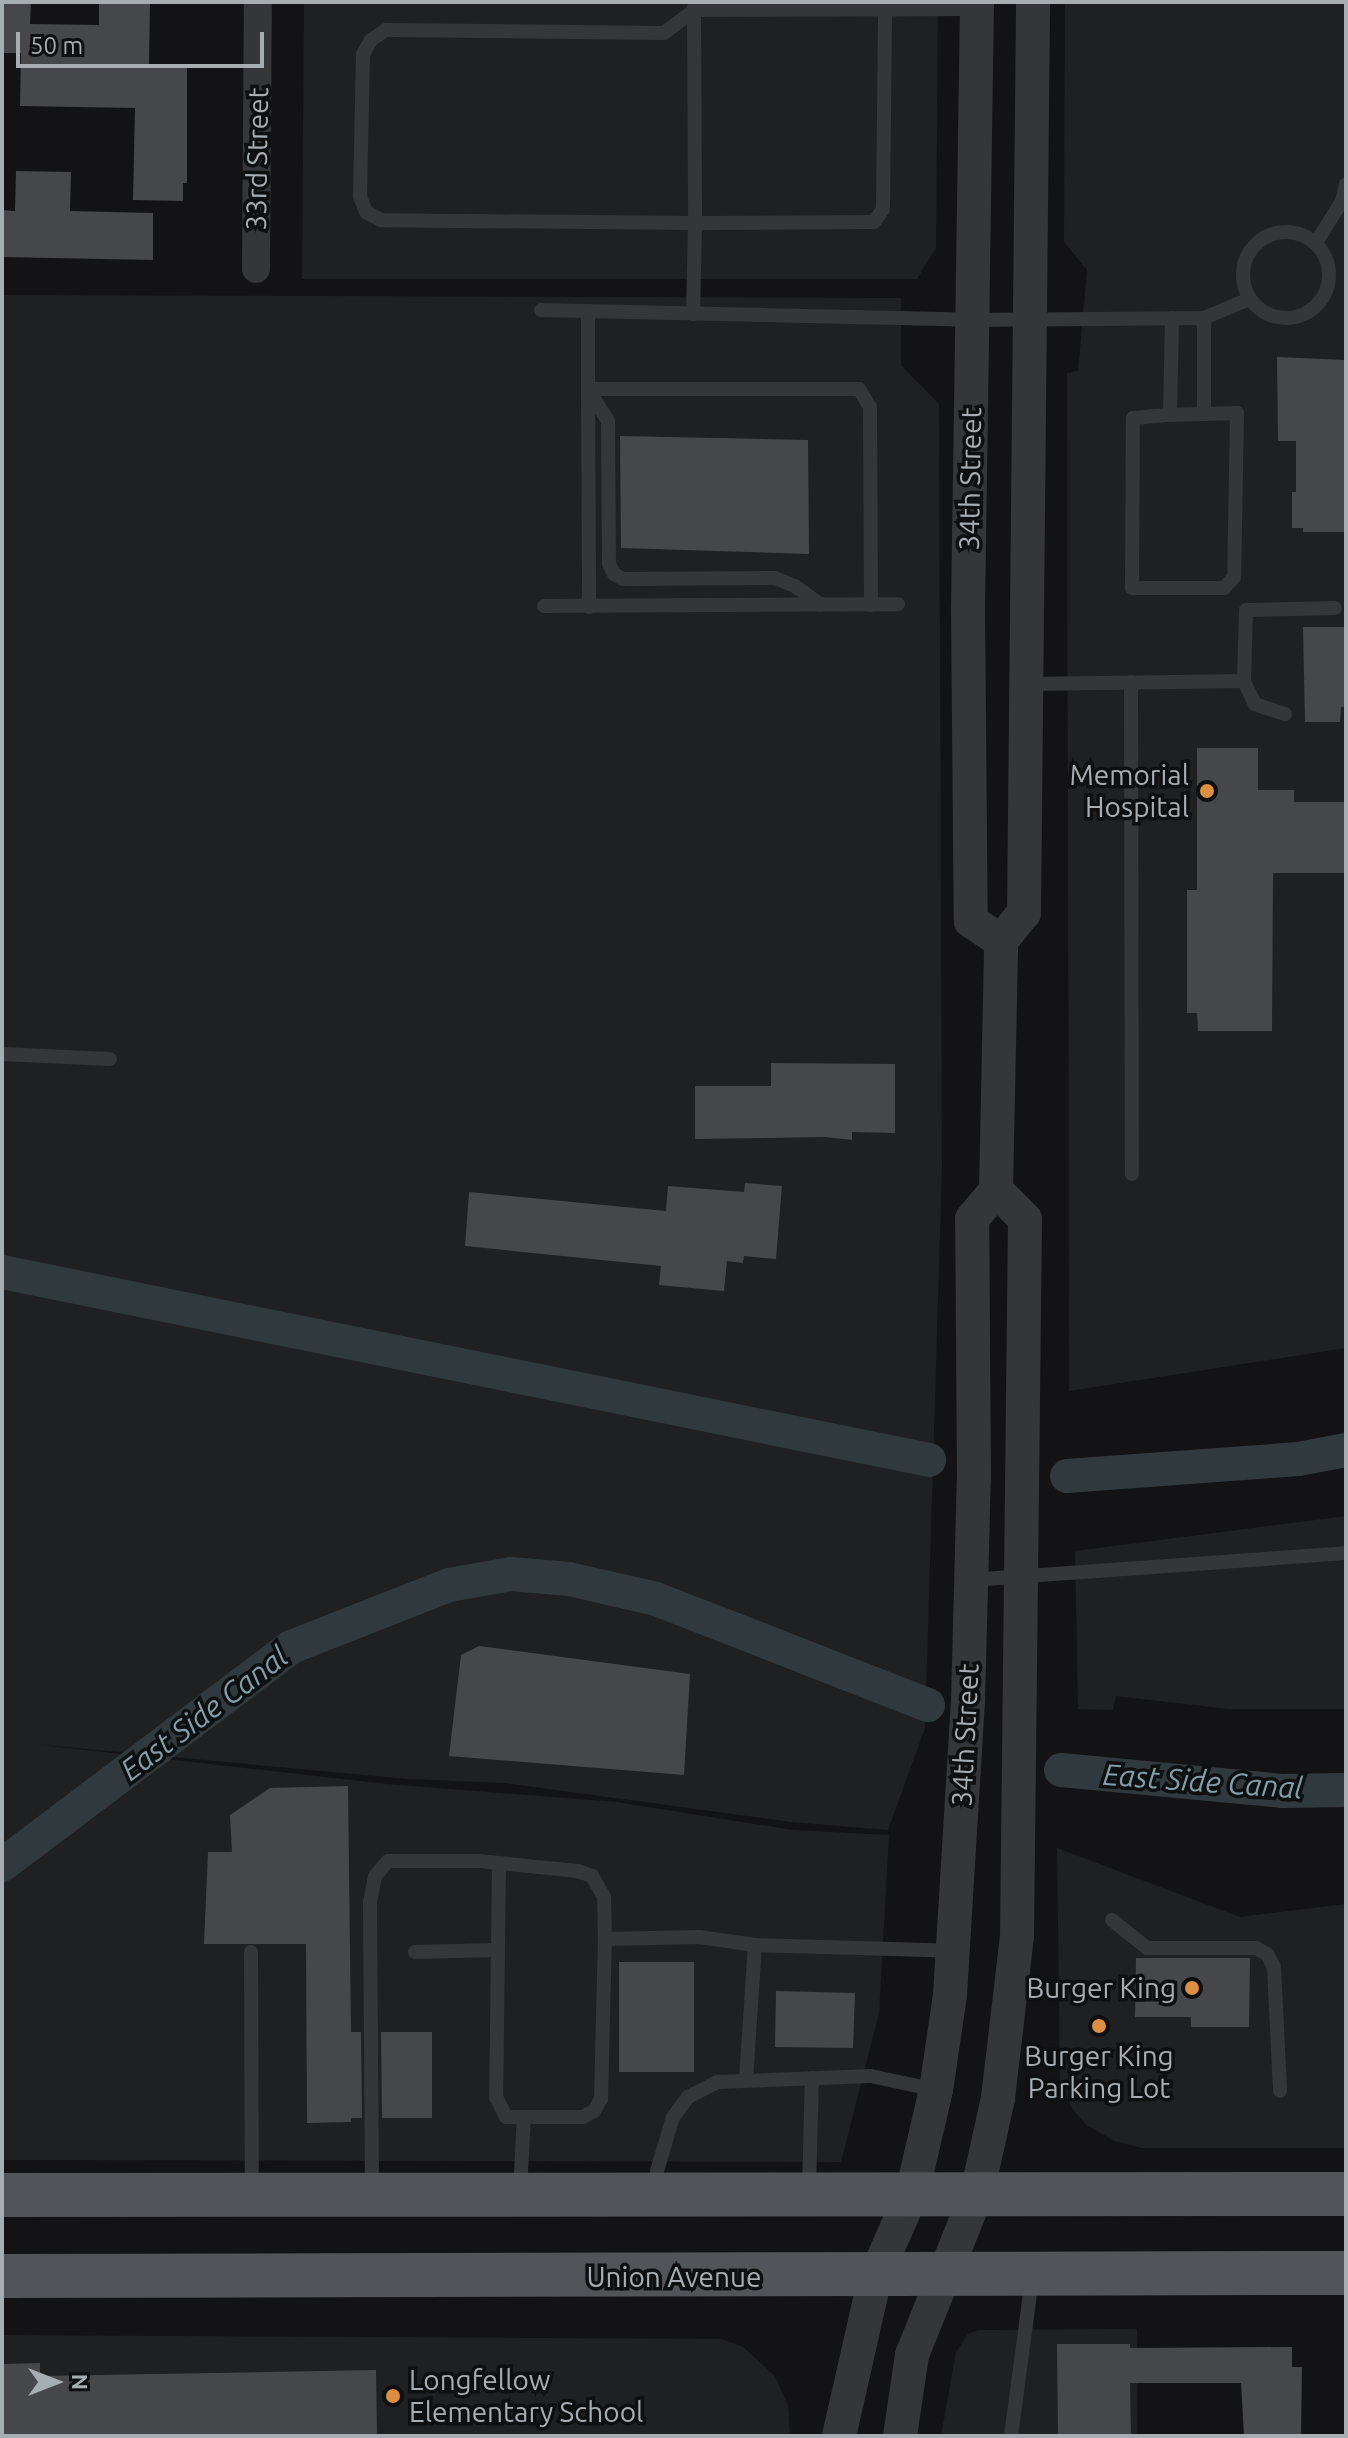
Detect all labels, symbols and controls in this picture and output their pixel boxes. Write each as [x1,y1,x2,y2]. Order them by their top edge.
scale bar [20,16,268,66]
text: 50 m [30,32,83,59]
street label: 33rd Street [239,87,275,231]
street label: 34th Street [952,407,988,551]
place label: Memorial Hospital [1070,758,1189,824]
marker: Memorial Hospital [1196,780,1218,802]
water label: East Side Canal [113,1638,295,1788]
street label: 34th Street [944,1663,986,1807]
water label: East Side Canal [1102,1756,1304,1806]
place label: Burger King [1027,1971,1176,2005]
marker: Burger King [1183,1979,1201,1997]
marker: Burger King Parking Lot [1090,2017,1108,2035]
place label: Burger King Parking Lot [1024,2039,1174,2105]
street label: Union Avenue [586,2260,762,2294]
north arrow [16,2342,96,2422]
place label: Longfellow Elementary School [409,2363,643,2429]
text: N [68,2374,93,2390]
marker: Longfellow Elementary School [384,2387,402,2405]

